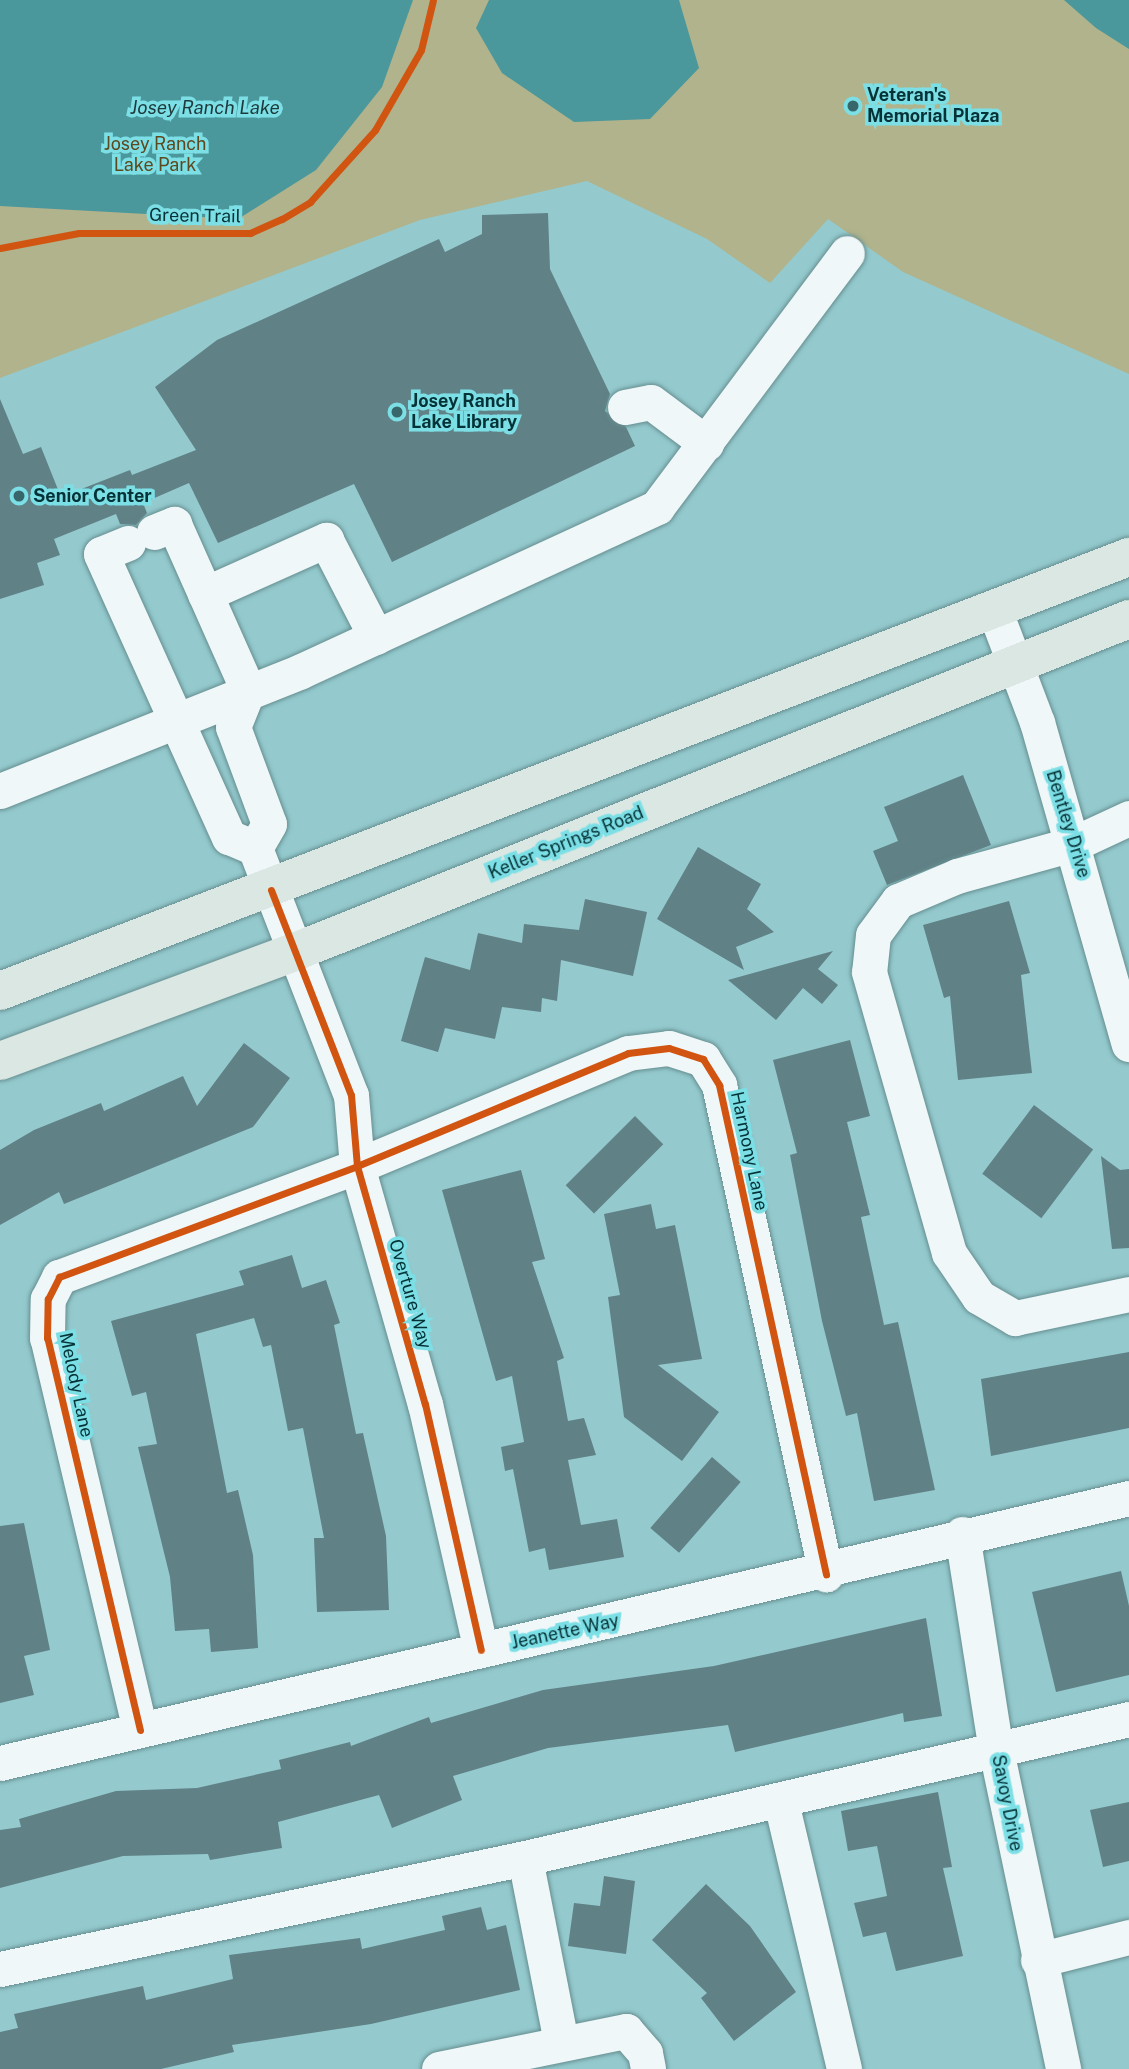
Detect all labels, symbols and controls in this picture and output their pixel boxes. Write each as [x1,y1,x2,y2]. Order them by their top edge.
place label: Veteran's Memorial Plaza [867,85,1000,128]
water label: Josey Ranch Lake [130,97,280,119]
marker: Veteran's Memorial Plaza [845,98,861,114]
park label: Josey Ranch Lake Park [104,134,206,176]
street label: Green Trail [149,204,241,228]
place label: Josey Ranch Lake Library [411,391,517,434]
marker: Josey Ranch Lake Library [389,404,405,420]
place label: Senior Center [33,485,152,507]
marker: Senior Center [11,488,27,504]
street label: Bentley Drive [1041,768,1095,880]
street label: Keller Springs Road [485,802,647,884]
street label: Harmony Lane [726,1089,772,1213]
street label: Overture Way [384,1236,436,1352]
street label: Melody Lane [54,1331,98,1439]
street label: Jeanette Way [509,1610,621,1654]
street label: Savoy Drive [987,1753,1027,1853]

